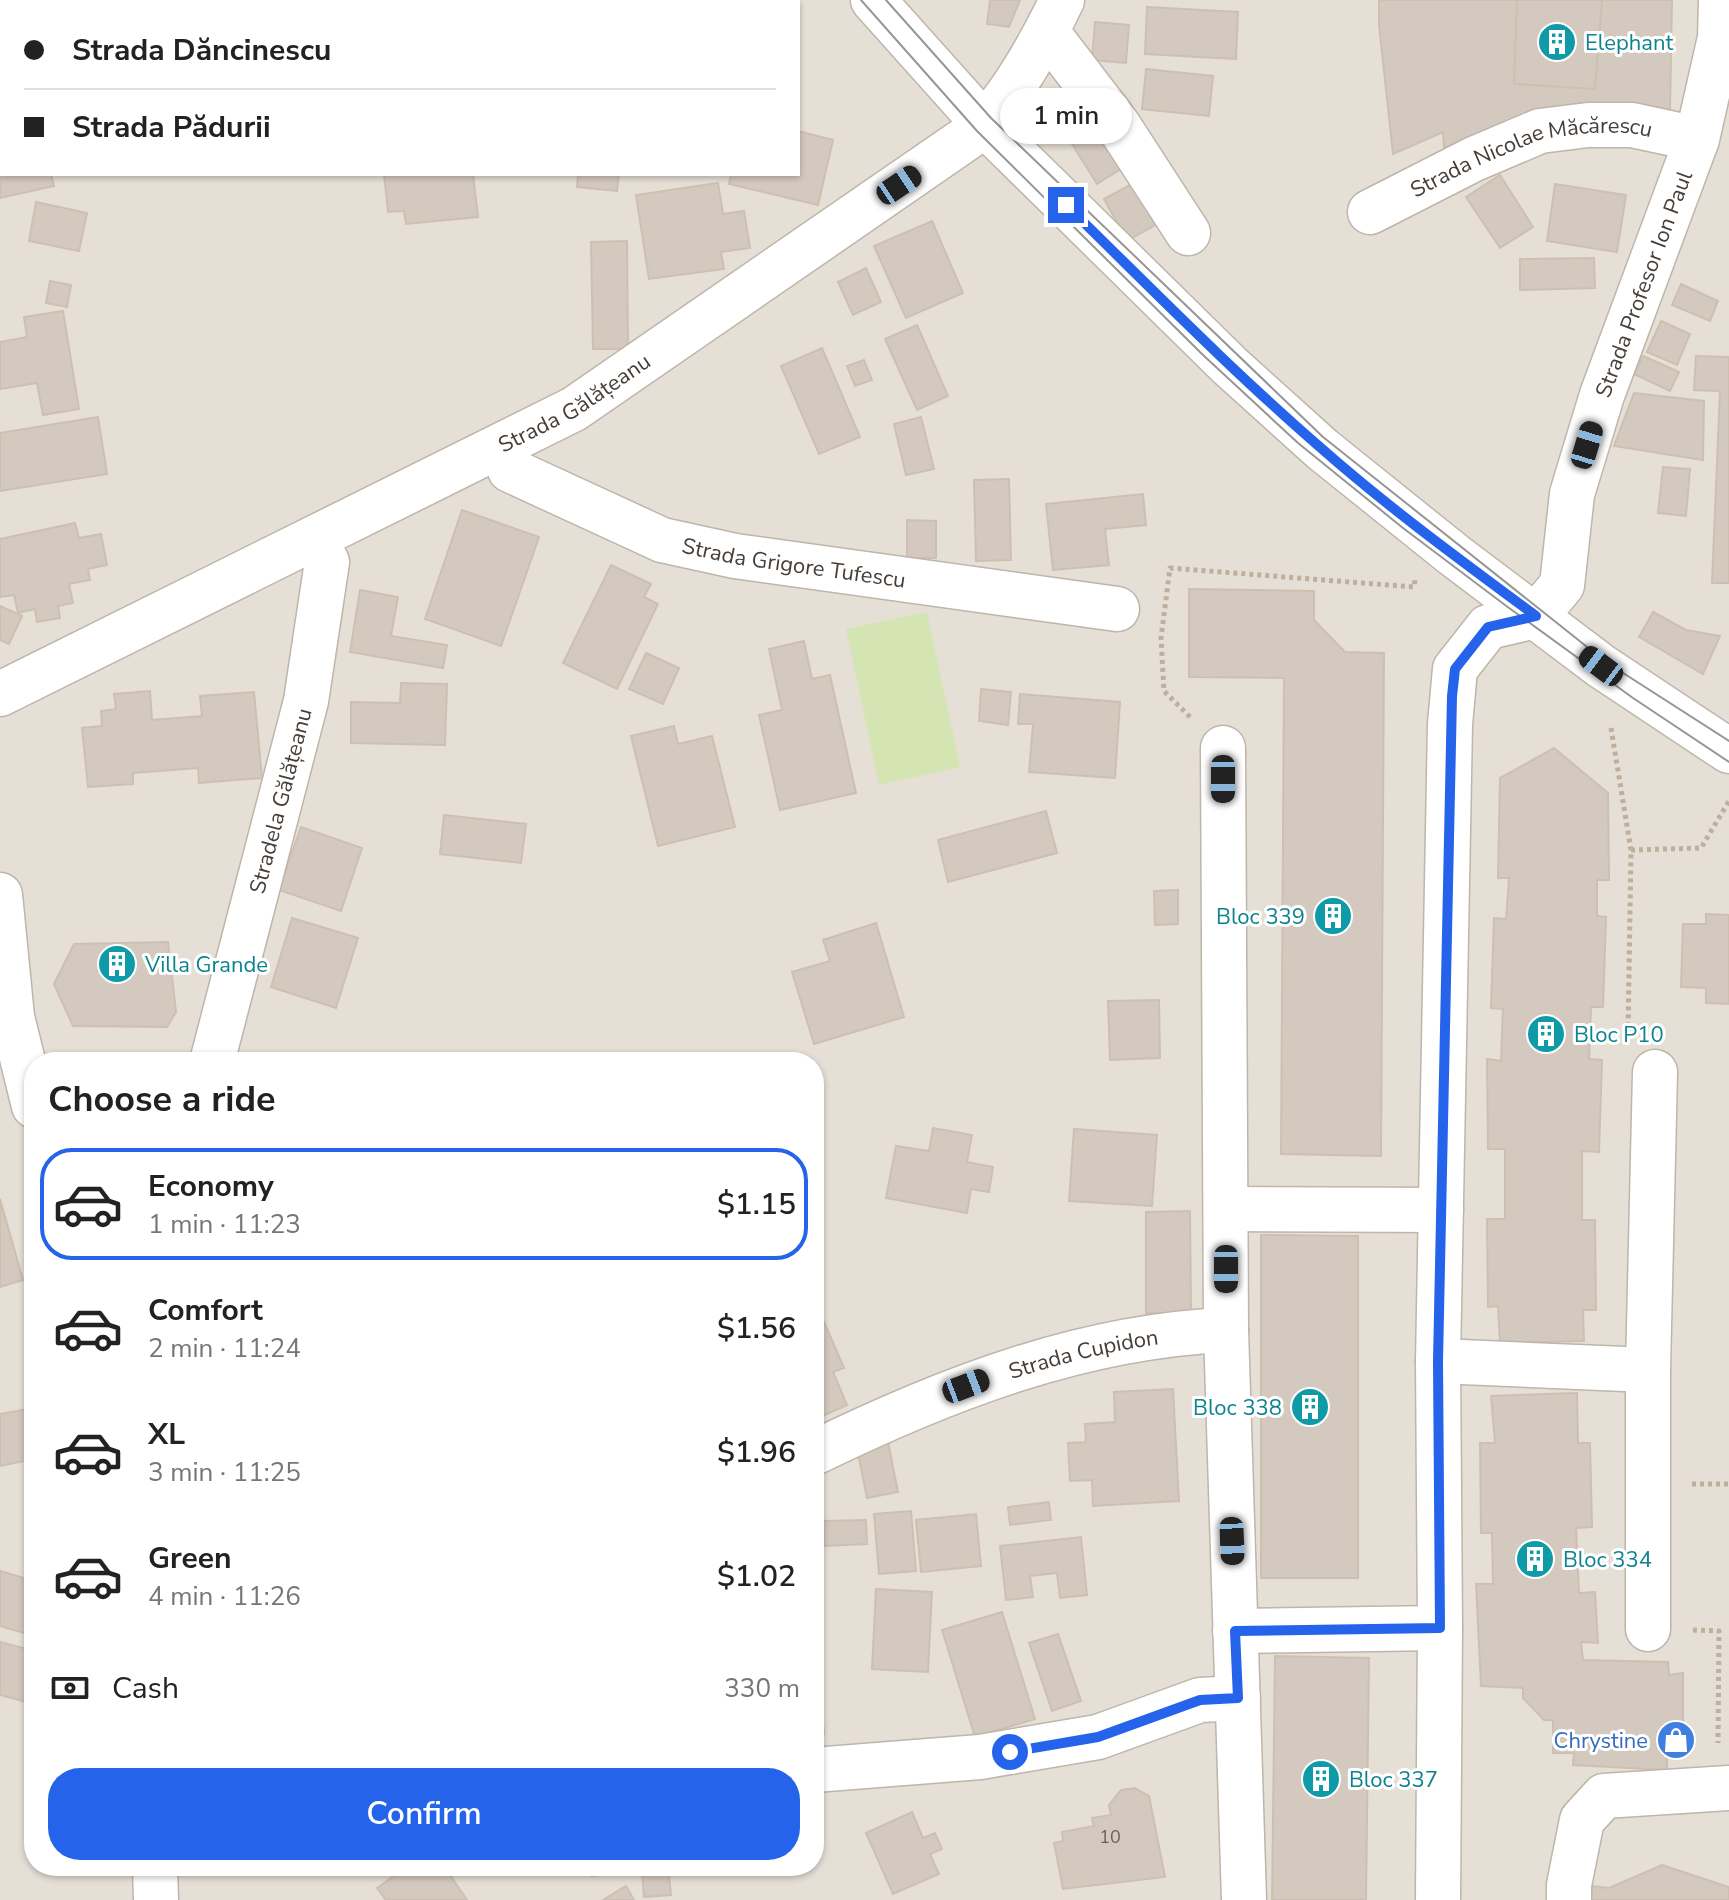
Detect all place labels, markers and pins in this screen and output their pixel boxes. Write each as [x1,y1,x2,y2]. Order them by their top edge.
building icon: Elephant [1536,21,1578,63]
place label: Elephant [1585,28,1673,58]
building icon: Bloc 339 [1312,895,1354,937]
place label: Bloc 339 [1216,902,1305,932]
building icon: Villa Grande [96,943,138,985]
place label: Villa Grande [144,950,268,980]
building icon: Bloc P10 [1525,1013,1567,1055]
place label: Bloc P10 [1574,1020,1664,1050]
building icon: Bloc 338 [1289,1386,1331,1428]
place label: Bloc 338 [1193,1393,1282,1423]
building icon: Bloc 334 [1514,1538,1556,1580]
place label: Bloc 334 [1563,1545,1652,1575]
shop icon: Chrystine [1655,1719,1697,1761]
place label: Chrystine [1554,1726,1648,1756]
building icon: Bloc 337 [1300,1758,1342,1800]
place label: Bloc 337 [1349,1765,1438,1795]

